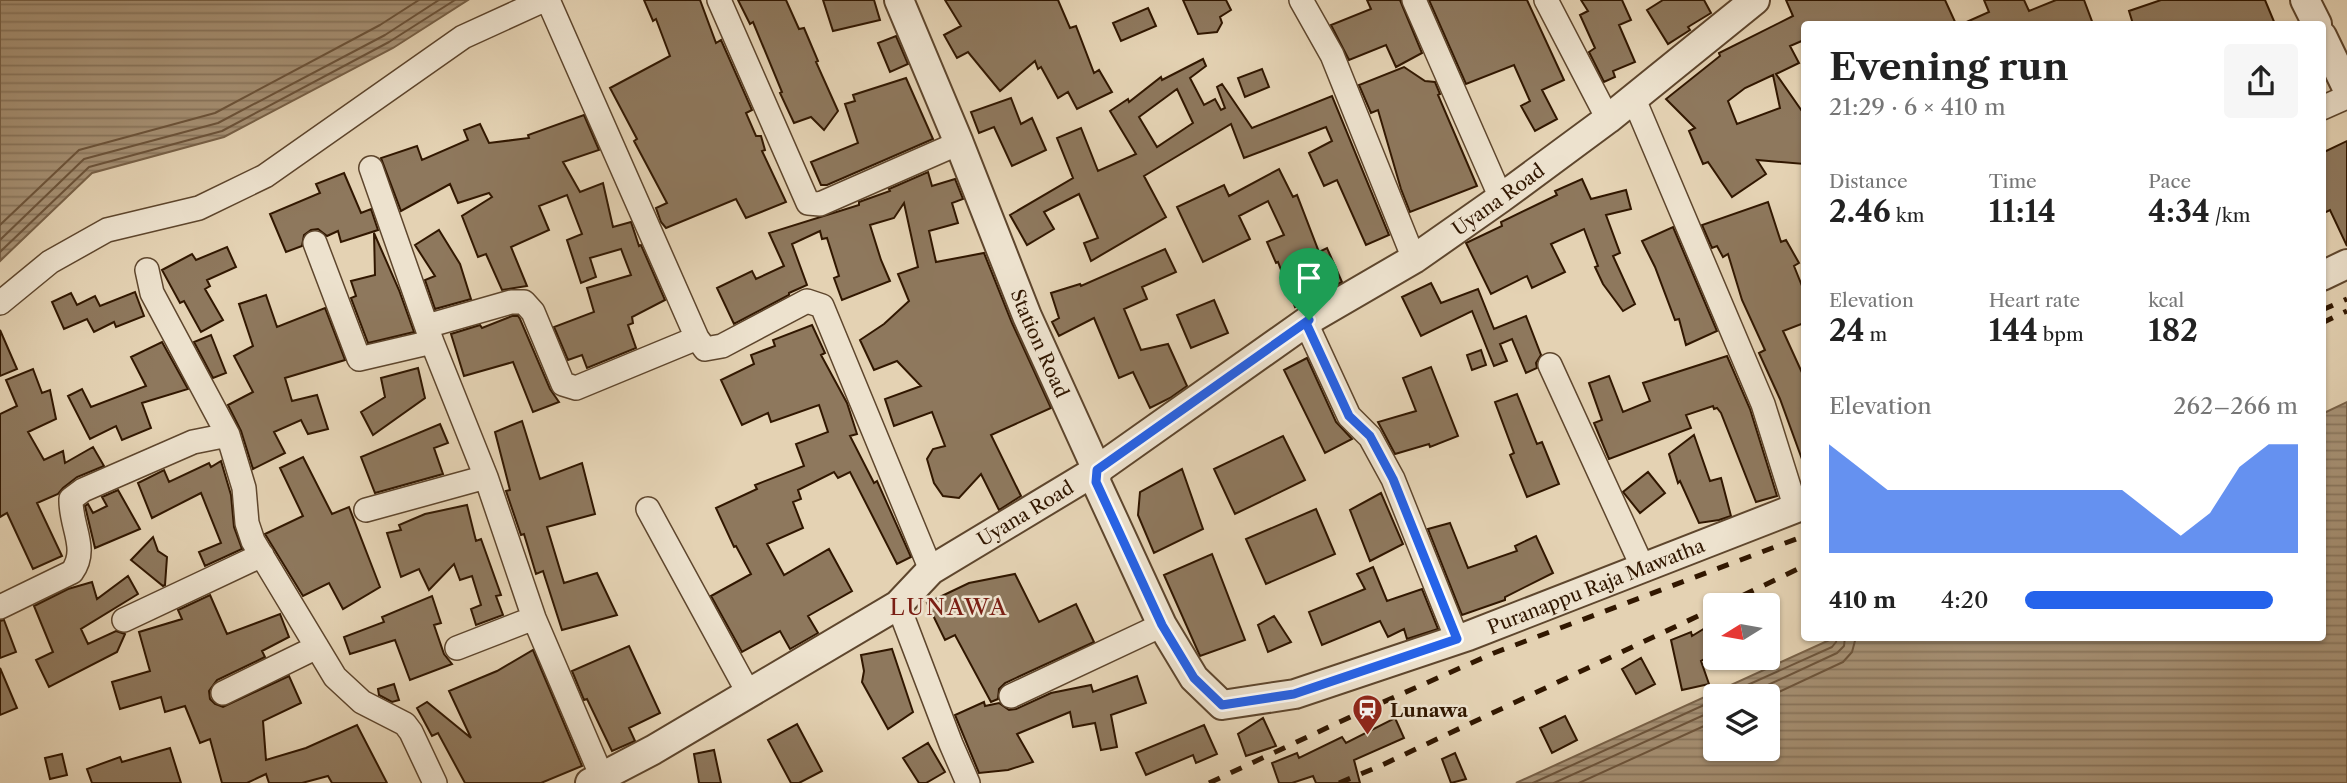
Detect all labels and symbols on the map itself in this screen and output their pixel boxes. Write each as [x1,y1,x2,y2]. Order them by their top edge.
street label: Uyana Road [1448,159,1549,241]
pin [1279,248,1339,320]
street label: Station Road [1006,286,1074,402]
street label: Uyana Road [973,476,1078,551]
street label: Puranappu Raja Mawatha [1484,534,1708,639]
district label: LUNAWA [889,593,1009,621]
north arrow [1703,593,1780,670]
station icon: Lunawa [1350,693,1384,737]
place label: Lunawa [1390,699,1469,722]

